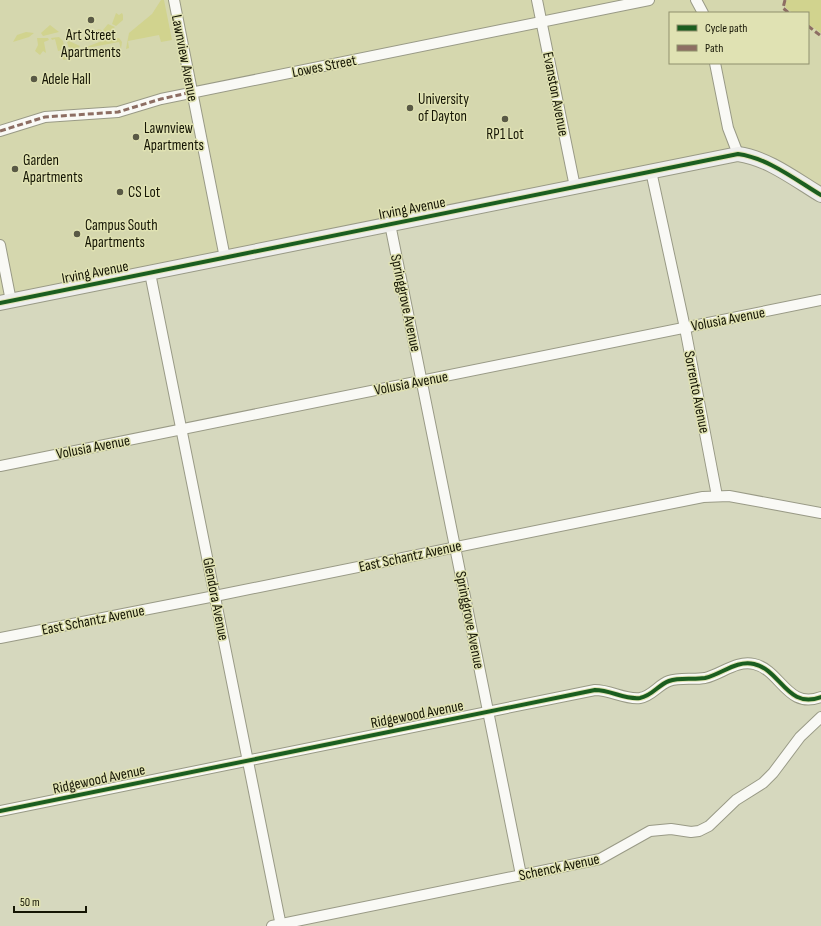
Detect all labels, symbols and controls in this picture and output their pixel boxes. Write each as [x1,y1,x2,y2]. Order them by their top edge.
legend [669,12,809,64]
street label: Lawnview Avenue [167,13,202,103]
marker: Art Street Apartments [86,15,96,25]
text: Cycle path [705,21,747,36]
place label: Art Street Apartments [60,26,121,62]
text: Path [705,41,723,56]
street label: Evanston Avenue [538,50,573,138]
street label: Lowes Street [290,51,358,82]
place label: Adele Hall [41,70,91,89]
marker: Adele Hall [29,74,39,84]
place label: University of Dayton [418,90,469,126]
marker: University of Dayton [405,103,415,113]
marker: RP1 Lot [500,114,510,124]
place label: Lawnview Apartments [143,119,204,155]
place label: RP1 Lot [486,125,524,144]
marker: Lawnview Apartments [131,132,141,142]
place label: Garden Apartments [22,151,83,187]
marker: Garden Apartments [10,164,20,174]
place label: CS Lot [128,183,161,202]
marker: CS Lot [115,187,125,197]
street label: Irving Avenue [377,193,447,224]
place label: Campus South Apartments [84,216,158,252]
marker: Campus South Apartments [72,229,82,239]
street label: Springgrove Avenue [386,253,425,354]
street label: Irving Avenue [60,257,130,288]
street label: Volusia Avenue [690,303,767,336]
street label: Sorrento Avenue [679,349,714,435]
street label: Volusia Avenue [373,367,450,400]
street label: Volusia Avenue [55,431,132,464]
street label: East Schantz Avenue [357,536,463,577]
street label: Glendora Avenue [198,556,233,642]
street label: Springgrove Avenue [451,570,488,671]
street label: East Schantz Avenue [40,601,146,640]
street label: Ridgewood Avenue [369,696,465,733]
street label: Ridgewood Avenue [51,760,147,799]
street label: Schenck Avenue [517,850,601,885]
scale bar [14,888,86,914]
text: 50 m [20,895,40,910]

